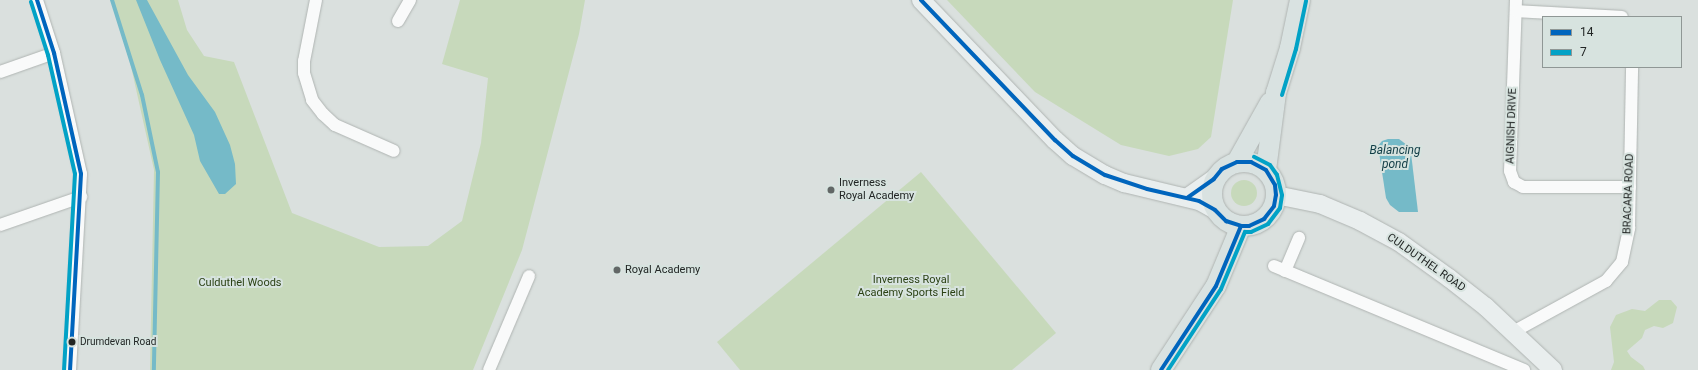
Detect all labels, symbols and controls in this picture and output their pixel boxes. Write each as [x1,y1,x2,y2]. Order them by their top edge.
legend [1542,16,1682,68]
text: 14 [1580,25,1594,39]
text: 7 [1580,45,1587,59]
street label: AIGNISH DRIVE [1504,88,1520,164]
water label: Balancing pond [1369,144,1421,172]
street label: BRACARA ROAD [1621,154,1637,234]
place label: Inverness Royal Academy [839,177,914,203]
marker: Inverness Royal Academy [826,185,836,195]
street label: CULDUTHEL ROAD [1384,231,1468,295]
place label: Royal Academy [625,263,700,277]
marker: Royal Academy [612,265,622,275]
park label: Inverness Royal Academy Sports Field [858,274,964,300]
park label: Culduthel Woods [198,276,282,290]
place label: Drumdevan Road [80,336,156,348]
marker: Drumdevan Road [67,337,77,347]

